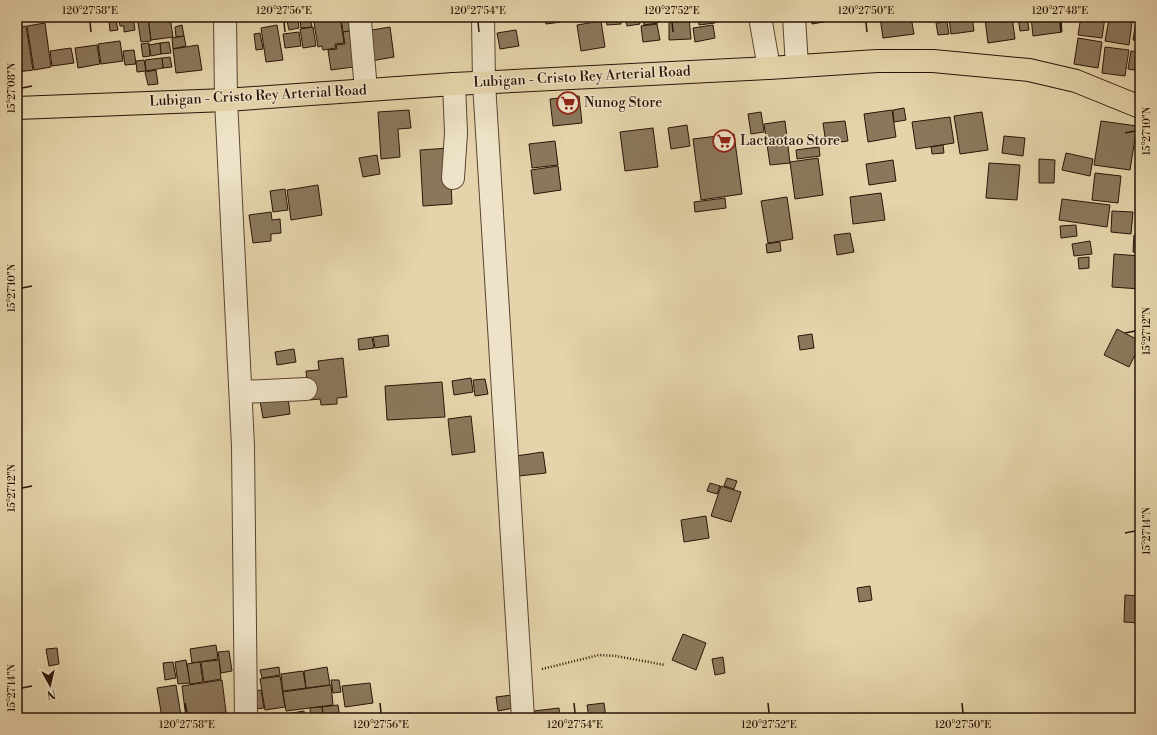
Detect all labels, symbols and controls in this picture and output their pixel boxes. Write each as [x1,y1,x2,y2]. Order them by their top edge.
text: 120°27'58"E [62,5,118,17]
text: 120°27'56"E [256,5,312,17]
text: 120°27'54"E [450,5,506,17]
text: 120°27'52"E [644,5,700,17]
text: 120°27'50"E [838,5,894,17]
text: 120°27'48"E [1032,5,1088,17]
text: 15°27'08"N [6,62,18,113]
street label: Lubigan - Cristo Rey Arterial Road [473,62,691,92]
street label: Lubigan - Cristo Rey Arterial Road [149,81,367,111]
supermarket icon: Nunog Store [555,90,581,116]
place label: Nunog Store [584,94,662,112]
text: 15°27'10"N [1141,106,1153,155]
supermarket icon: Lactaotao Store [711,128,737,154]
place label: Lactaotao Store [740,132,840,150]
text: 15°27'10"N [6,263,18,312]
text: 15°27'12"N [1141,306,1153,355]
text: 15°27'12"N [6,463,18,512]
text: 15°27'14"N [1141,507,1153,555]
text: 15°27'14"N [6,664,18,712]
north arrow [30,665,70,705]
text: N [46,686,57,701]
text: 120°27'58"E [159,719,215,731]
text: 120°27'56"E [353,719,409,731]
text: 120°27'54"E [547,719,603,731]
text: 120°27'52"E [741,719,797,731]
text: 120°27'50"E [935,719,991,731]

